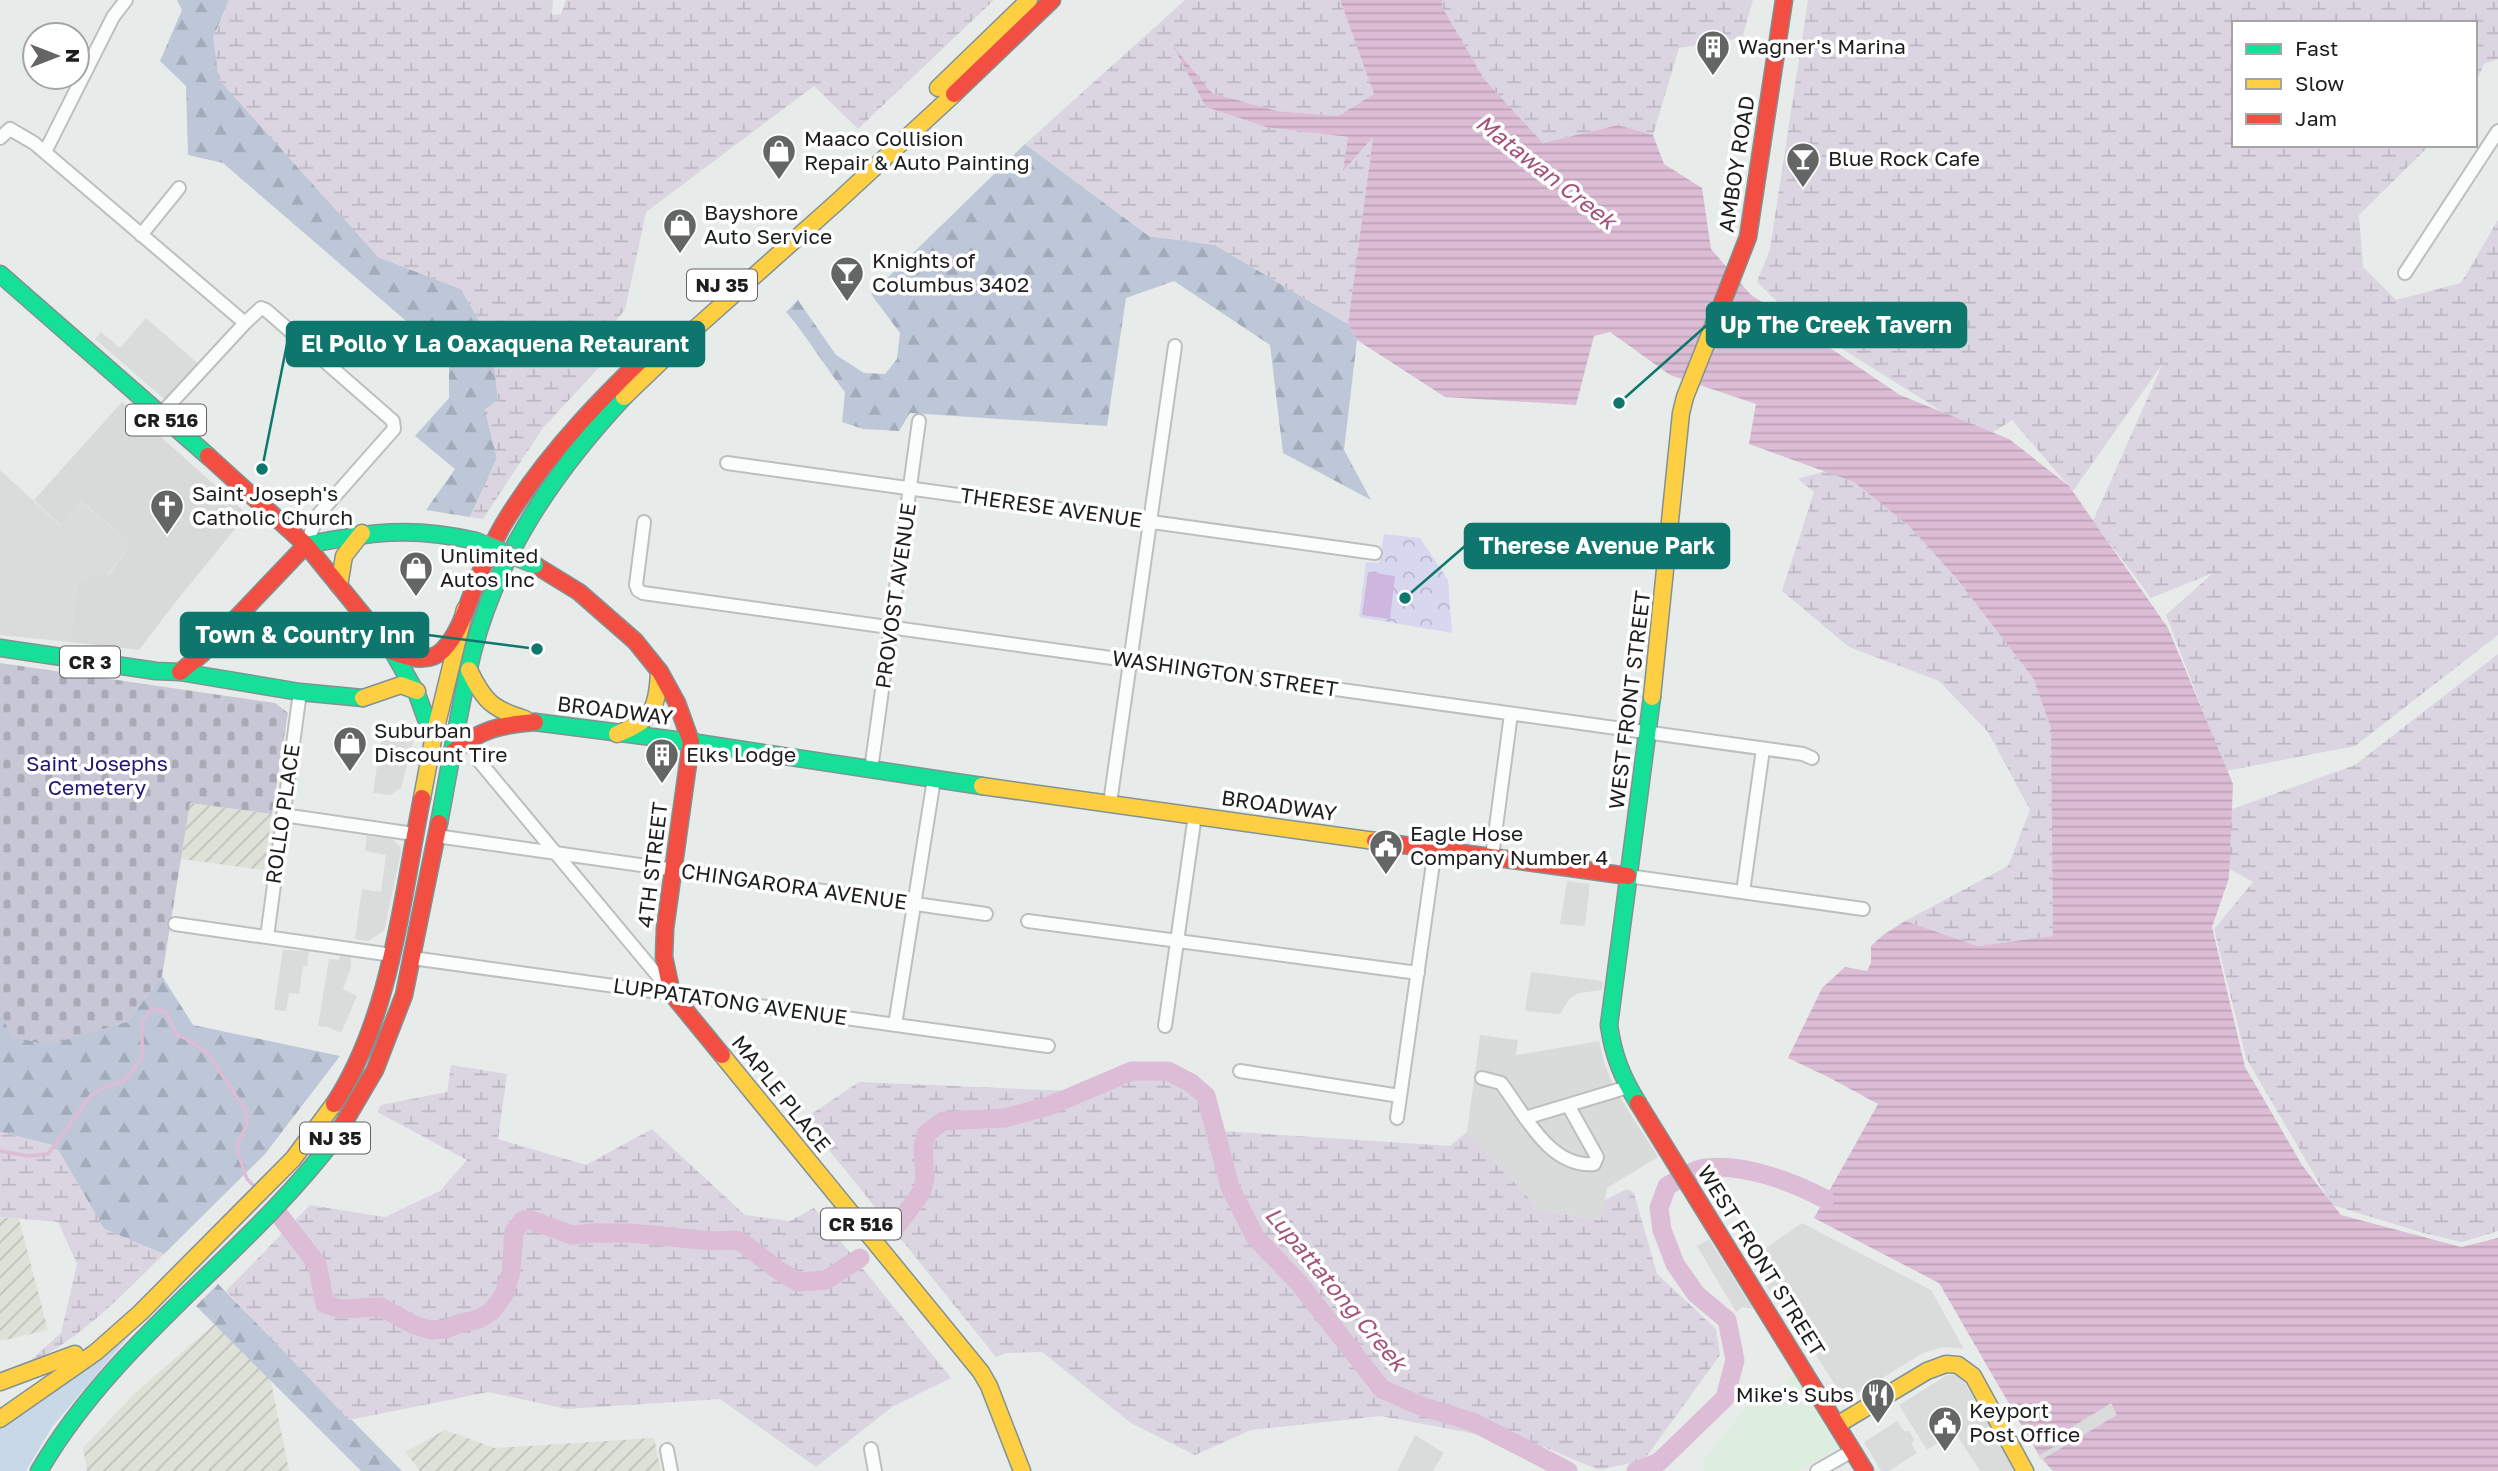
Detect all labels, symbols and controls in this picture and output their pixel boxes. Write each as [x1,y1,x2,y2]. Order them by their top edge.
north arrow [21,21,91,91]
legend [2232,21,2477,147]
building icon: Wagner's Marina [1694,28,1732,77]
place label: Wagner's Marina [1738,33,1906,59]
text: Fast [2295,35,2338,61]
text: N [62,49,85,63]
text: Slow [2295,70,2344,96]
street label: AMBOY ROAD [1712,94,1760,234]
text: Jam [2295,105,2337,131]
water label: Matawan Creek [1471,108,1624,236]
place label: Maaco Collision Repair & Auto Painting [804,125,1030,175]
shop icon: Maaco Collision Repair & Auto Painting [760,132,798,181]
bar icon: Blue Rock Cafe [1784,140,1822,189]
place label: Blue Rock Cafe [1828,145,1980,171]
place label: Bayshore Auto Service [704,199,832,249]
shop icon: Bayshore Auto Service [661,206,699,255]
place label: Knights of Columbus 3402 [872,247,1029,297]
bar icon: Knights of Columbus 3402 [828,254,866,303]
road number: NJ 35 [687,270,757,300]
callout: Up The Creek Tavern [1707,303,1966,347]
text: Up The Creek Tavern [1720,310,1952,338]
callout: El Pollo Y La Oaxaquena Retaurant [287,322,704,366]
text: El Pollo Y La Oaxaquena Retaurant [301,329,689,357]
road number: CR 516 [126,404,206,436]
place label: Saint Joseph's Catholic Church [192,480,353,530]
street label: THERESE AVENUE [958,481,1144,533]
church icon: Saint Joseph's Catholic Church [148,487,186,536]
street label: PROVOST AVENUE [869,501,921,690]
callout: Therese Avenue Park [1465,524,1729,568]
text: Therese Avenue Park [1479,531,1716,559]
place label: Unlimited Autos Inc [440,542,538,592]
shop icon: Unlimited Autos Inc [397,549,435,598]
street label: WEST FRONT STREET [1603,589,1655,811]
callout: Town & Country Inn [181,613,428,657]
text: Town & Country Inn [195,620,415,648]
street label: WASHINGTON STREET [1111,644,1340,702]
road number: CR 3 [60,646,120,678]
street label: BROADWAY [556,690,675,730]
place label: Suburban Discount Tire [374,717,507,767]
shop icon: Suburban Discount Tire [331,724,369,773]
building icon: Elks Lodge [643,736,681,785]
place label: Elks Lodge [686,741,796,767]
street label: ROLLO PLACE [259,742,305,885]
park label: Saint Josephs Cemetery [26,750,168,800]
street label: BROADWAY [1220,784,1339,826]
street label: 4TH STREET [631,801,673,929]
place label: Eagle Hose Company Number 4 [1410,820,1608,870]
public building icon: Eagle Hose Company Number 4 [1367,827,1405,876]
street label: CHINGARORA AVENUE [680,857,909,915]
street label: LUPPATATONG AVENUE [612,972,849,1030]
street label: MAPLE PLACE [727,1030,837,1157]
road number: NJ 35 [300,1122,370,1154]
street label: WEST FRONT STREET [1692,1160,1831,1361]
water label: Lupattatong Creek [1260,1201,1415,1378]
road number: CR 516 [821,1208,901,1240]
restaurant icon: Mike's Subs [1859,1376,1897,1425]
place label: Mike's Subs [1736,1381,1854,1407]
place label: Keyport Post Office [1969,1397,2080,1447]
public building icon: Keyport Post Office [1926,1404,1964,1453]

